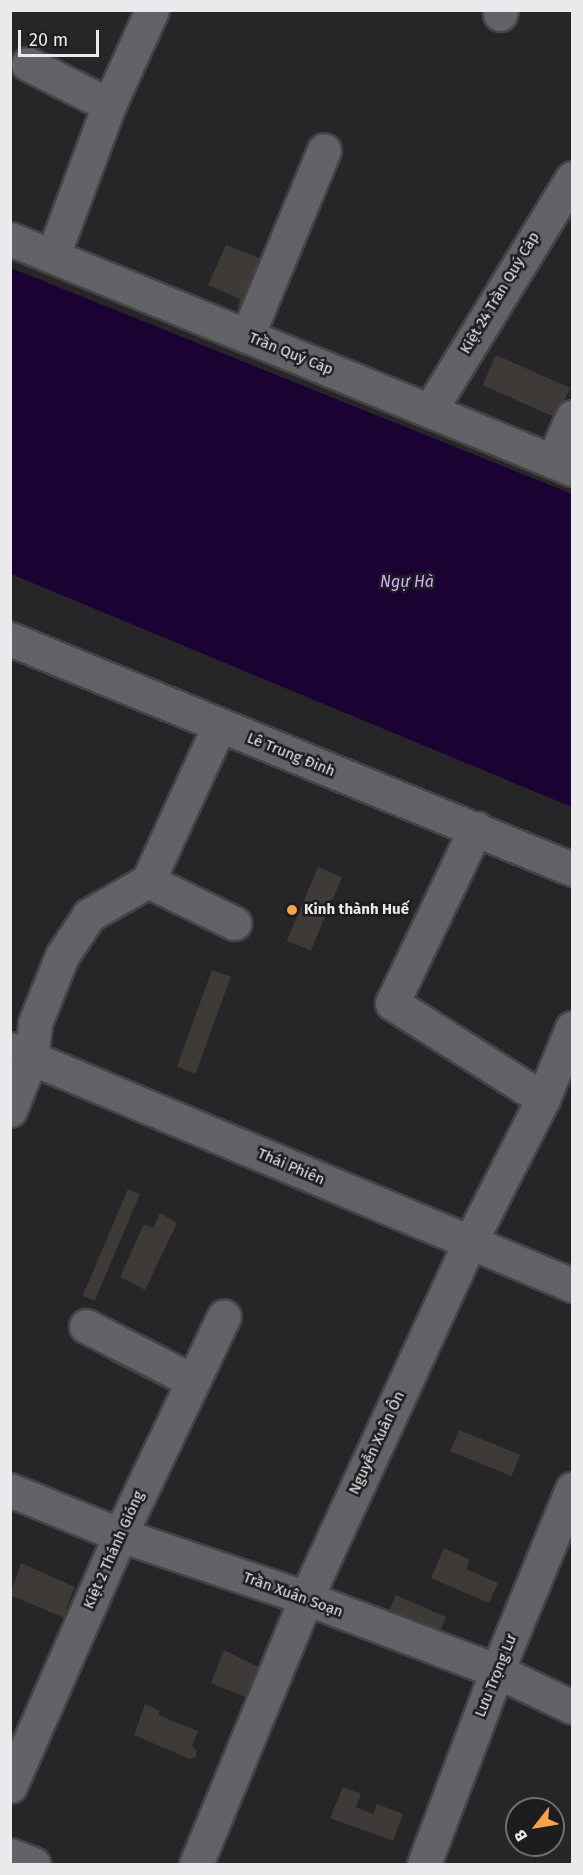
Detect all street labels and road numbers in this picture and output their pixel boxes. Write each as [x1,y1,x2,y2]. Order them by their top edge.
street label: Kiệt 24 Trần Quý Cáp [457,229,543,357]
street label: Trần Quý Cáp [246,329,336,379]
street label: Lê Trung Đình [244,729,338,781]
street label: Thái Phiên [255,1145,327,1189]
street label: Nguyễn Xuân Ôn [345,1389,409,1497]
street label: Kiệt 2 Thánh Gióng [80,1488,148,1612]
street label: Trần Xuân Soạn [241,1569,345,1621]
street label: Lưu Trọng Lư [471,1632,521,1720]

